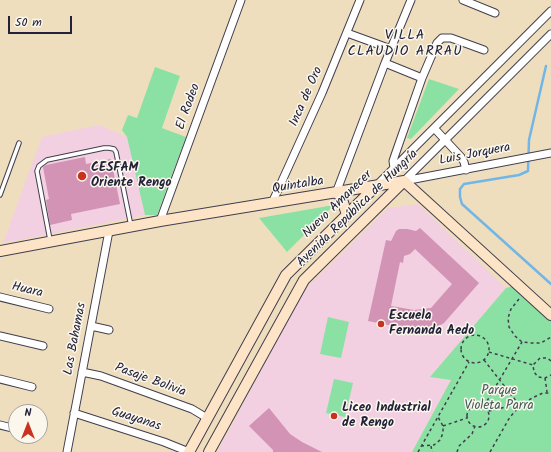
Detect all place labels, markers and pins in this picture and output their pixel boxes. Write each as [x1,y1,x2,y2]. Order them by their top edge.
place label: CESFAM Oriente Rengo [91,161,171,192]
marker: CESFAM Oriente Rengo [76,170,88,182]
place label: Escuela Fernanda Aedo [389,309,474,340]
marker: Escuela Fernanda Aedo [376,319,386,329]
place label: Liceo Industrial de Rengo [342,401,431,432]
marker: Liceo Industrial de Rengo [329,411,339,421]

